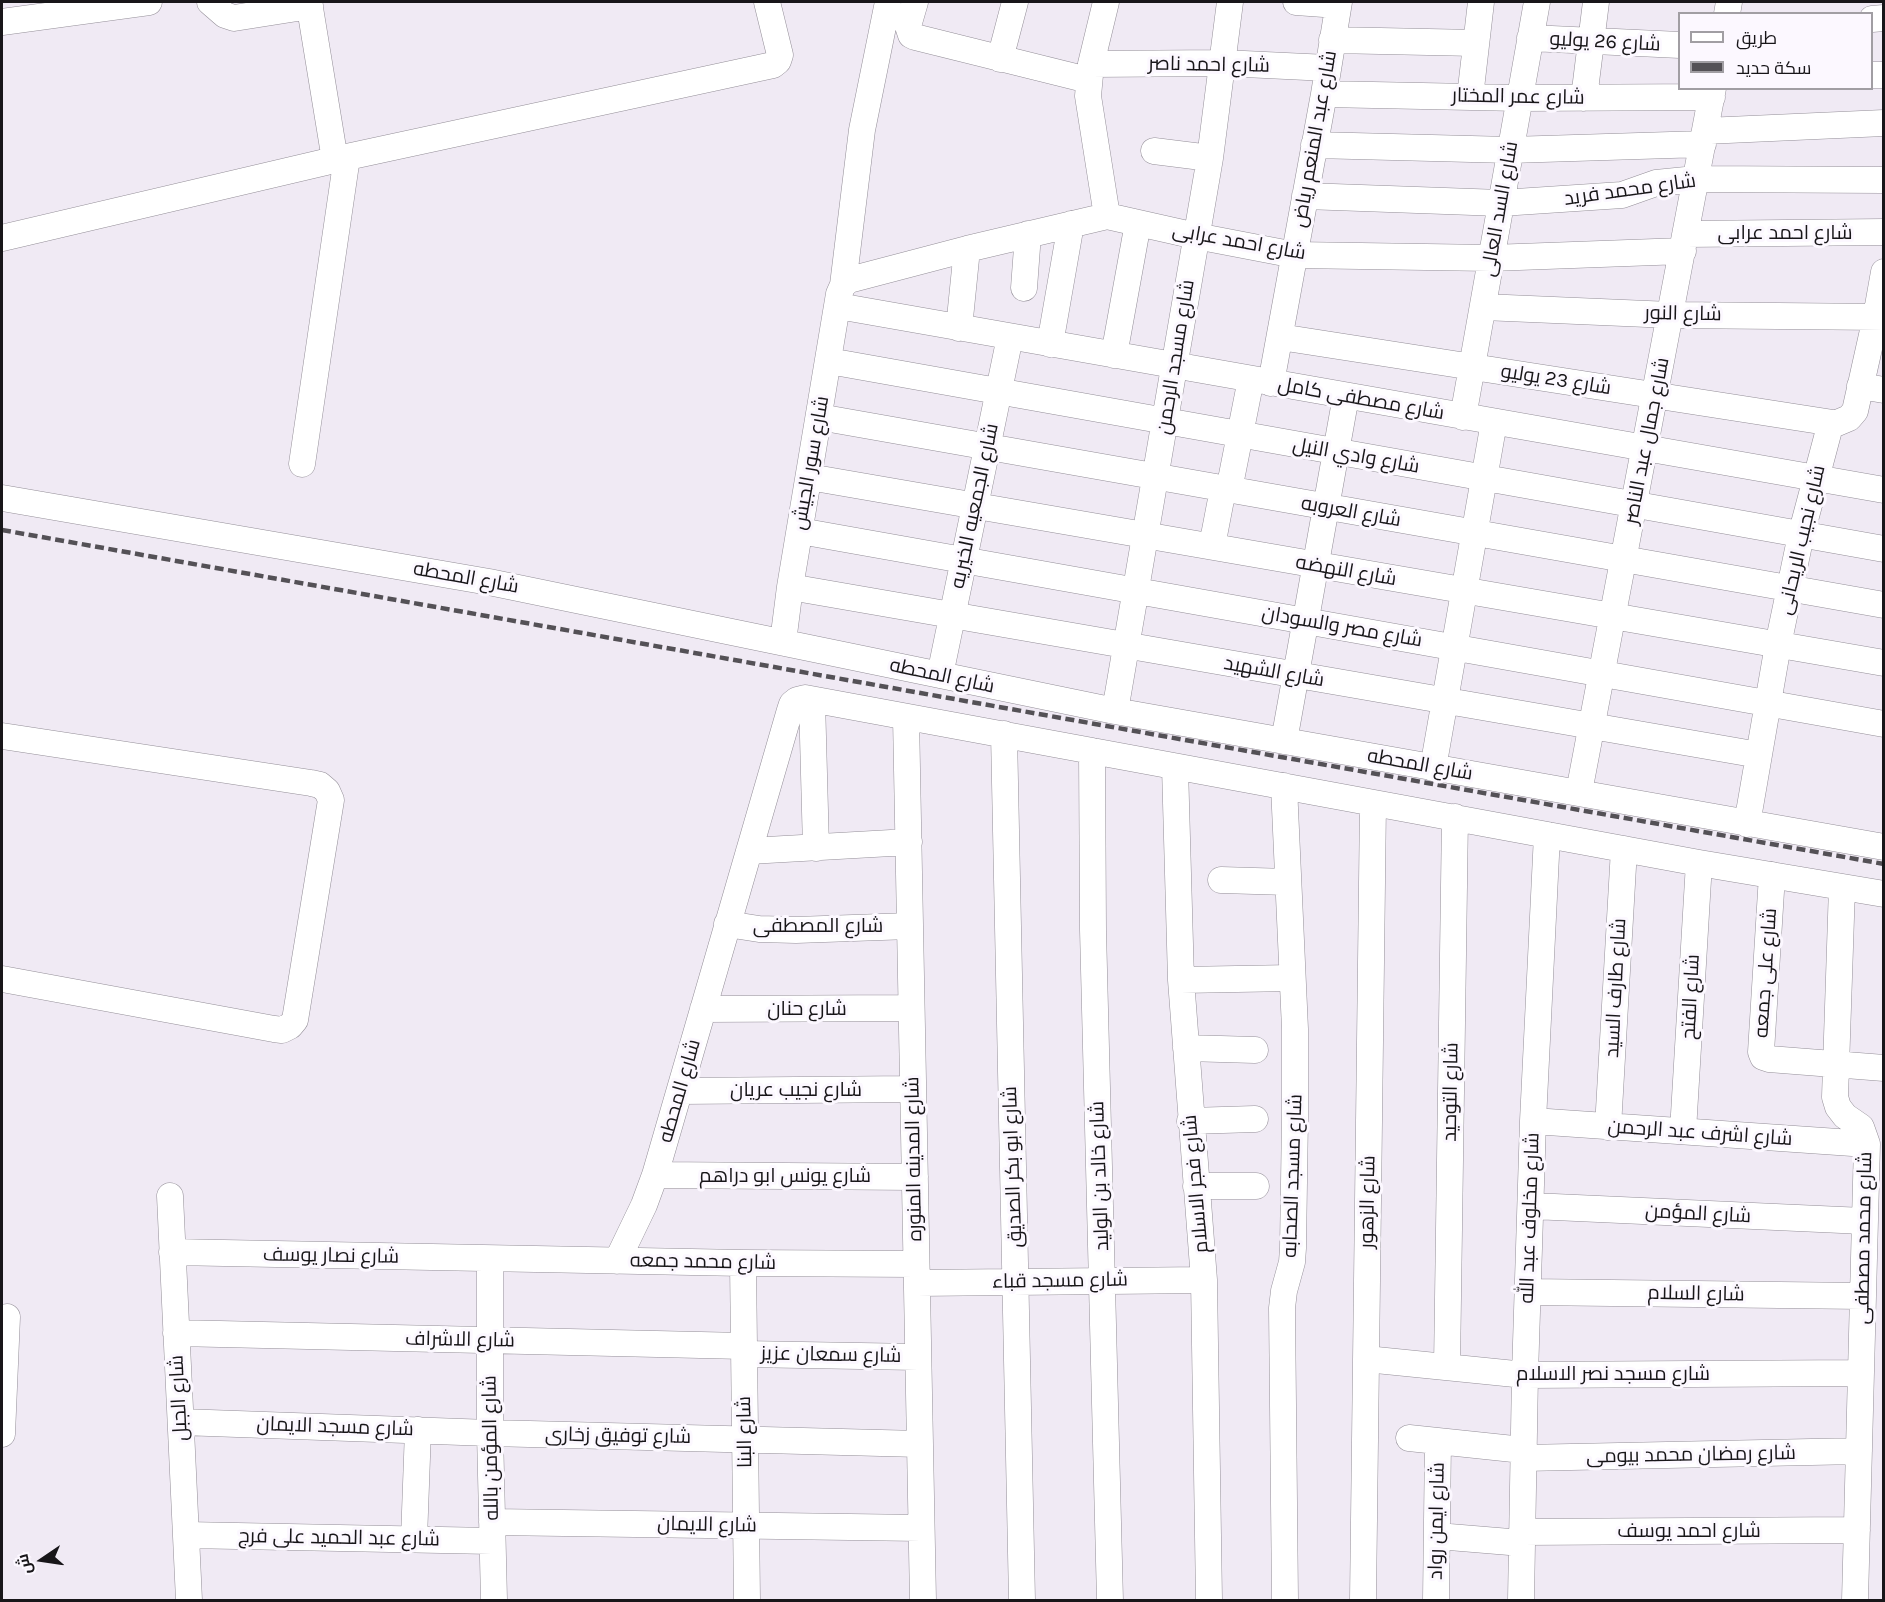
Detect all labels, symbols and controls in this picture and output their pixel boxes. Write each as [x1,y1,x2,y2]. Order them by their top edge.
legend [1678,12,1873,90]
street label: شارع 26 يوليو [1549,27,1661,57]
text: طريق [1736,27,1777,49]
street label: شارع عبد المنعم رياض [1288,49,1342,229]
street label: شارع احمد ناصر [1148,52,1270,78]
text: سكة حديد [1736,57,1811,79]
street label: شارع عمر المختار [1451,84,1585,110]
street label: شارع السد العالى [1476,139,1524,279]
street label: شارع محمد فريد [1562,169,1698,211]
street label: شارع احمد عرابى [1170,218,1308,266]
street label: شارع احمد عرابى [1717,221,1853,245]
street label: شارع مسجد الرحمن [1152,278,1200,436]
street label: شارع النور [1644,301,1722,327]
street label: شارع جمال عبد الناصر [1619,355,1675,527]
street label: شارع 23 يوليو [1499,359,1613,401]
street label: شارع مصطفى كامل [1276,373,1446,425]
street label: شارع سور الجيش [787,394,835,532]
street label: شارع الجمعيه الخيريه [946,421,1004,591]
street label: شارع وادي النيل [1291,433,1421,479]
street label: شارع نجيب الريحانى [1773,463,1831,617]
street label: شارع العروبه [1299,491,1403,533]
street label: شارع النهضه [1294,550,1398,592]
street label: شارع المحطه [411,557,521,599]
street label: شارع مصر والسودان [1260,601,1424,653]
street label: شارع الشهيد [1222,651,1326,693]
street label: شارع المحطه [887,653,997,699]
street label: شارع المحطه [1365,744,1475,786]
street label: شارع على جمعه [1749,907,1783,1039]
street label: شارع المصطفى [753,914,883,938]
street label: شارع طارف السيد [1600,918,1632,1058]
street label: شارع الفتح [1677,954,1705,1040]
street label: شارع حنان [767,997,847,1021]
street label: شارع المحطه [654,1037,706,1145]
street label: شارع التوحيد [1438,1042,1464,1142]
street label: شارع المدينه المنوره [901,1076,927,1242]
street label: شارع نجيب عريان [730,1078,862,1102]
street label: شارع ابو بكر الصديق [998,1086,1028,1248]
street label: شارع مسجد الصحابه [1278,1094,1308,1258]
street label: شارع خالد بن الوليد [1085,1101,1115,1251]
street label: شارع فجر الاسلام [1178,1114,1214,1254]
street label: شارع اشرف عبد الرحمن [1607,1115,1793,1151]
street label: شارع مخلوف عبد الله [1515,1132,1545,1304]
street label: شارع محمد مصطفى [1850,1151,1878,1325]
street label: شارع الزهور [1355,1155,1381,1249]
street label: شارع يونس ابو دراهم [699,1164,871,1188]
street label: شارع المؤمن [1644,1199,1752,1229]
street label: شارع نصار يوسف [263,1243,399,1269]
street label: شارع محمد جمعه [630,1249,776,1275]
street label: شارع مسجد قباء [992,1268,1128,1294]
street label: شارع السلام [1647,1281,1745,1307]
street label: شارع الاشراف [405,1327,515,1353]
street label: شارع سمعان عزيز [760,1342,902,1368]
street label: شارع الجبل [165,1354,193,1442]
street label: شارع مسجد نصر الاسلام [1516,1362,1710,1386]
street label: شارع المؤمن بالله [478,1375,504,1521]
street label: شارع البنا [732,1396,758,1468]
street label: شارع مسجد الايمان [256,1412,414,1442]
street label: شارع توفيق زخارى [545,1423,691,1449]
street label: شارع رمضان محمد بيومى [1586,1441,1796,1469]
street label: شارع ايمن رواد [1424,1462,1450,1580]
street label: شارع الايمان [657,1512,757,1538]
street label: شارع احمد يوسف [1617,1519,1761,1543]
street label: شارع عبد الحميد على فرج [238,1524,440,1552]
north arrow [12,1530,72,1590]
text: ش [12,1552,36,1576]

